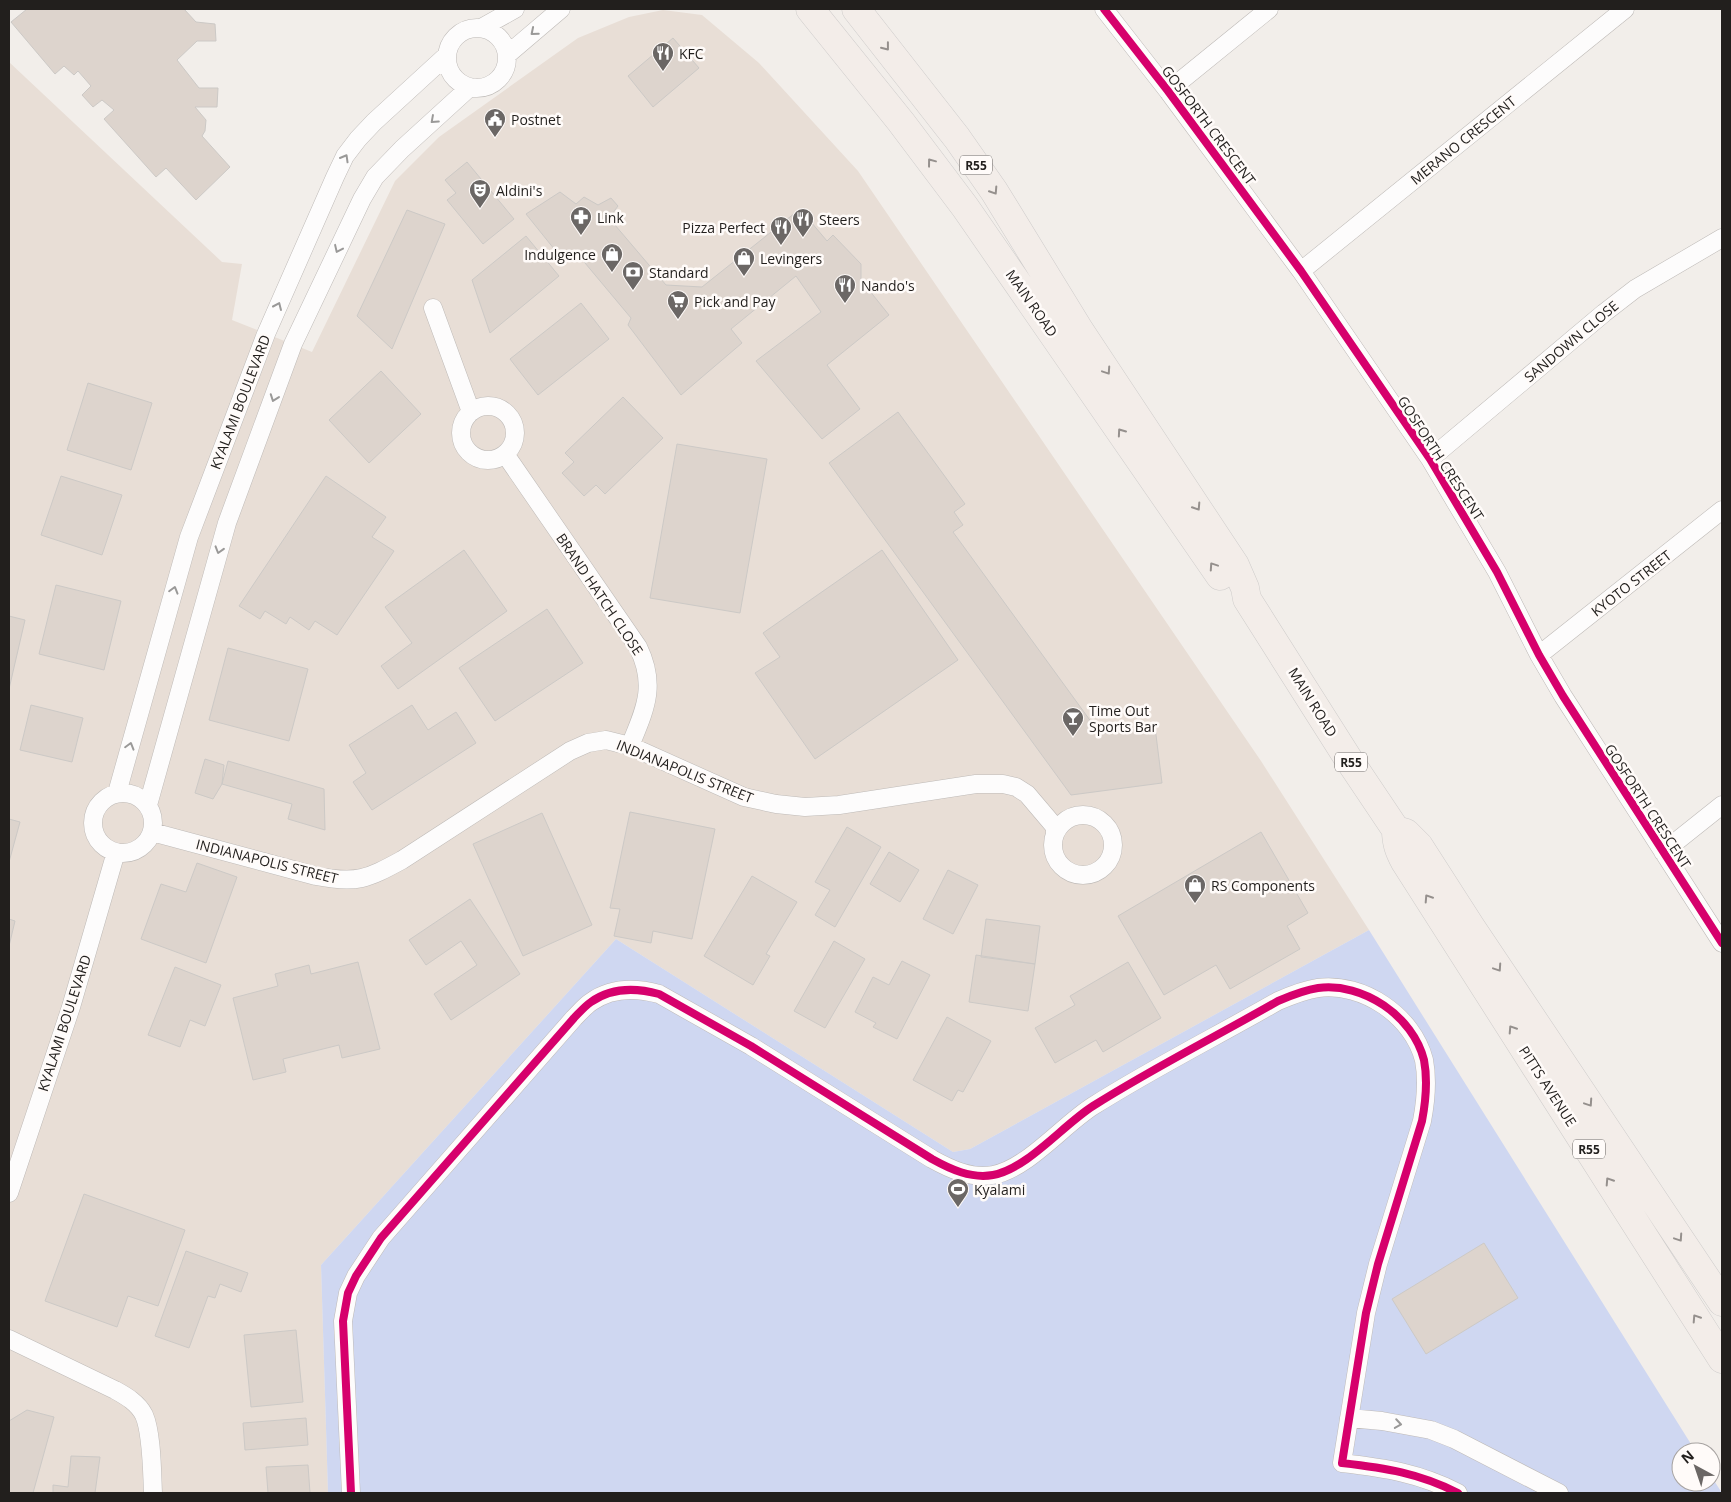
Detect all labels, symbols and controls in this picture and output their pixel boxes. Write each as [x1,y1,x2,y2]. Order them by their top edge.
one-way arrow [531,26,540,35]
restaurant icon: KFC [651,41,675,72]
one-way arrow [881,41,889,50]
place label: KFC [679,44,704,63]
street label: GOSFORTH CRESCENT [1158,61,1260,189]
street label: MERANO CRESCENT [1406,91,1520,189]
public building icon: Postnet [483,107,507,138]
place label: Postnet [511,110,561,129]
one-way arrow [431,114,440,123]
one-way arrow [338,154,348,163]
road number: R55 [960,156,992,174]
one-way arrow [929,159,937,168]
theatre icon: Aldini's [468,178,492,209]
place label: Aldini's [496,181,543,200]
one-way arrow [988,185,997,195]
pharmacy icon: Link [569,205,593,236]
restaurant icon: Steers [791,207,815,238]
place label: Link [597,208,624,227]
place label: Steers [819,210,860,229]
restaurant icon: Pizza Perfect [769,215,793,246]
place label: Pizza Perfect [682,218,765,237]
shop icon: Indulgence [600,242,624,273]
one-way arrow [334,244,345,253]
place label: Indulgence [524,245,596,264]
shop icon: Levingers [732,246,756,277]
place label: Levingers [760,249,822,268]
bank icon: Standard [621,260,645,291]
place label: Standard [649,263,709,282]
street label: MAIN ROAD [1002,266,1062,340]
restaurant icon: Nando's [833,273,857,304]
place label: Nando's [861,276,915,295]
supermarket icon: Pick and Pay [666,289,690,320]
place label: Pick and Pay [694,292,776,311]
street label: SANDOWN CLOSE [1520,296,1622,386]
one-way arrow [272,302,283,311]
street label: KYALAMI BOULEVARD [206,332,274,472]
one-way arrow [1101,366,1111,375]
street label: GOSFORTH CRESCENT [1394,392,1489,524]
one-way arrow [270,393,280,401]
one-way arrow [1118,428,1127,438]
one-way arrow [1191,501,1200,511]
street label: BRAND HATCH CLOSE [552,529,648,659]
one-way arrow [214,546,224,554]
street label: KYOTO STREET [1587,546,1675,620]
one-way arrow [1210,562,1219,572]
one-way arrow [168,586,178,594]
street label: MAIN ROAD [1284,664,1342,740]
place label: Time Out Sports Bar [1089,701,1158,736]
bar icon: Time Out Sports Bar [1061,706,1085,737]
street label: INDIANAPOLIS STREET [614,735,756,807]
street label: GOSFORTH CRESCENT [1601,740,1696,872]
one-way arrow [124,742,134,751]
road number: R55 [1335,752,1367,772]
street label: INDIANAPOLIS STREET [194,834,340,888]
shop icon: RS Components [1183,873,1207,904]
place label: RS Components [1211,876,1315,895]
one-way arrow [1425,894,1434,904]
street label: KYALAMI BOULEVARD [33,952,95,1094]
one-way arrow [1492,962,1501,972]
one-way arrow [1509,1025,1518,1035]
street label: PITTS AVENUE [1515,1042,1581,1130]
one-way arrow [1582,1098,1592,1107]
road number: R55 [1573,1140,1605,1158]
sports icon: Kyalami [946,1177,970,1208]
one-way arrow [1606,1177,1615,1186]
place label: Kyalami [974,1180,1025,1199]
one-way arrow [1673,1232,1682,1242]
one-way arrow [1693,1314,1703,1323]
one-way arrow [1393,1418,1402,1428]
north arrow [1671,1442,1721,1492]
text: N [1677,1446,1698,1468]

